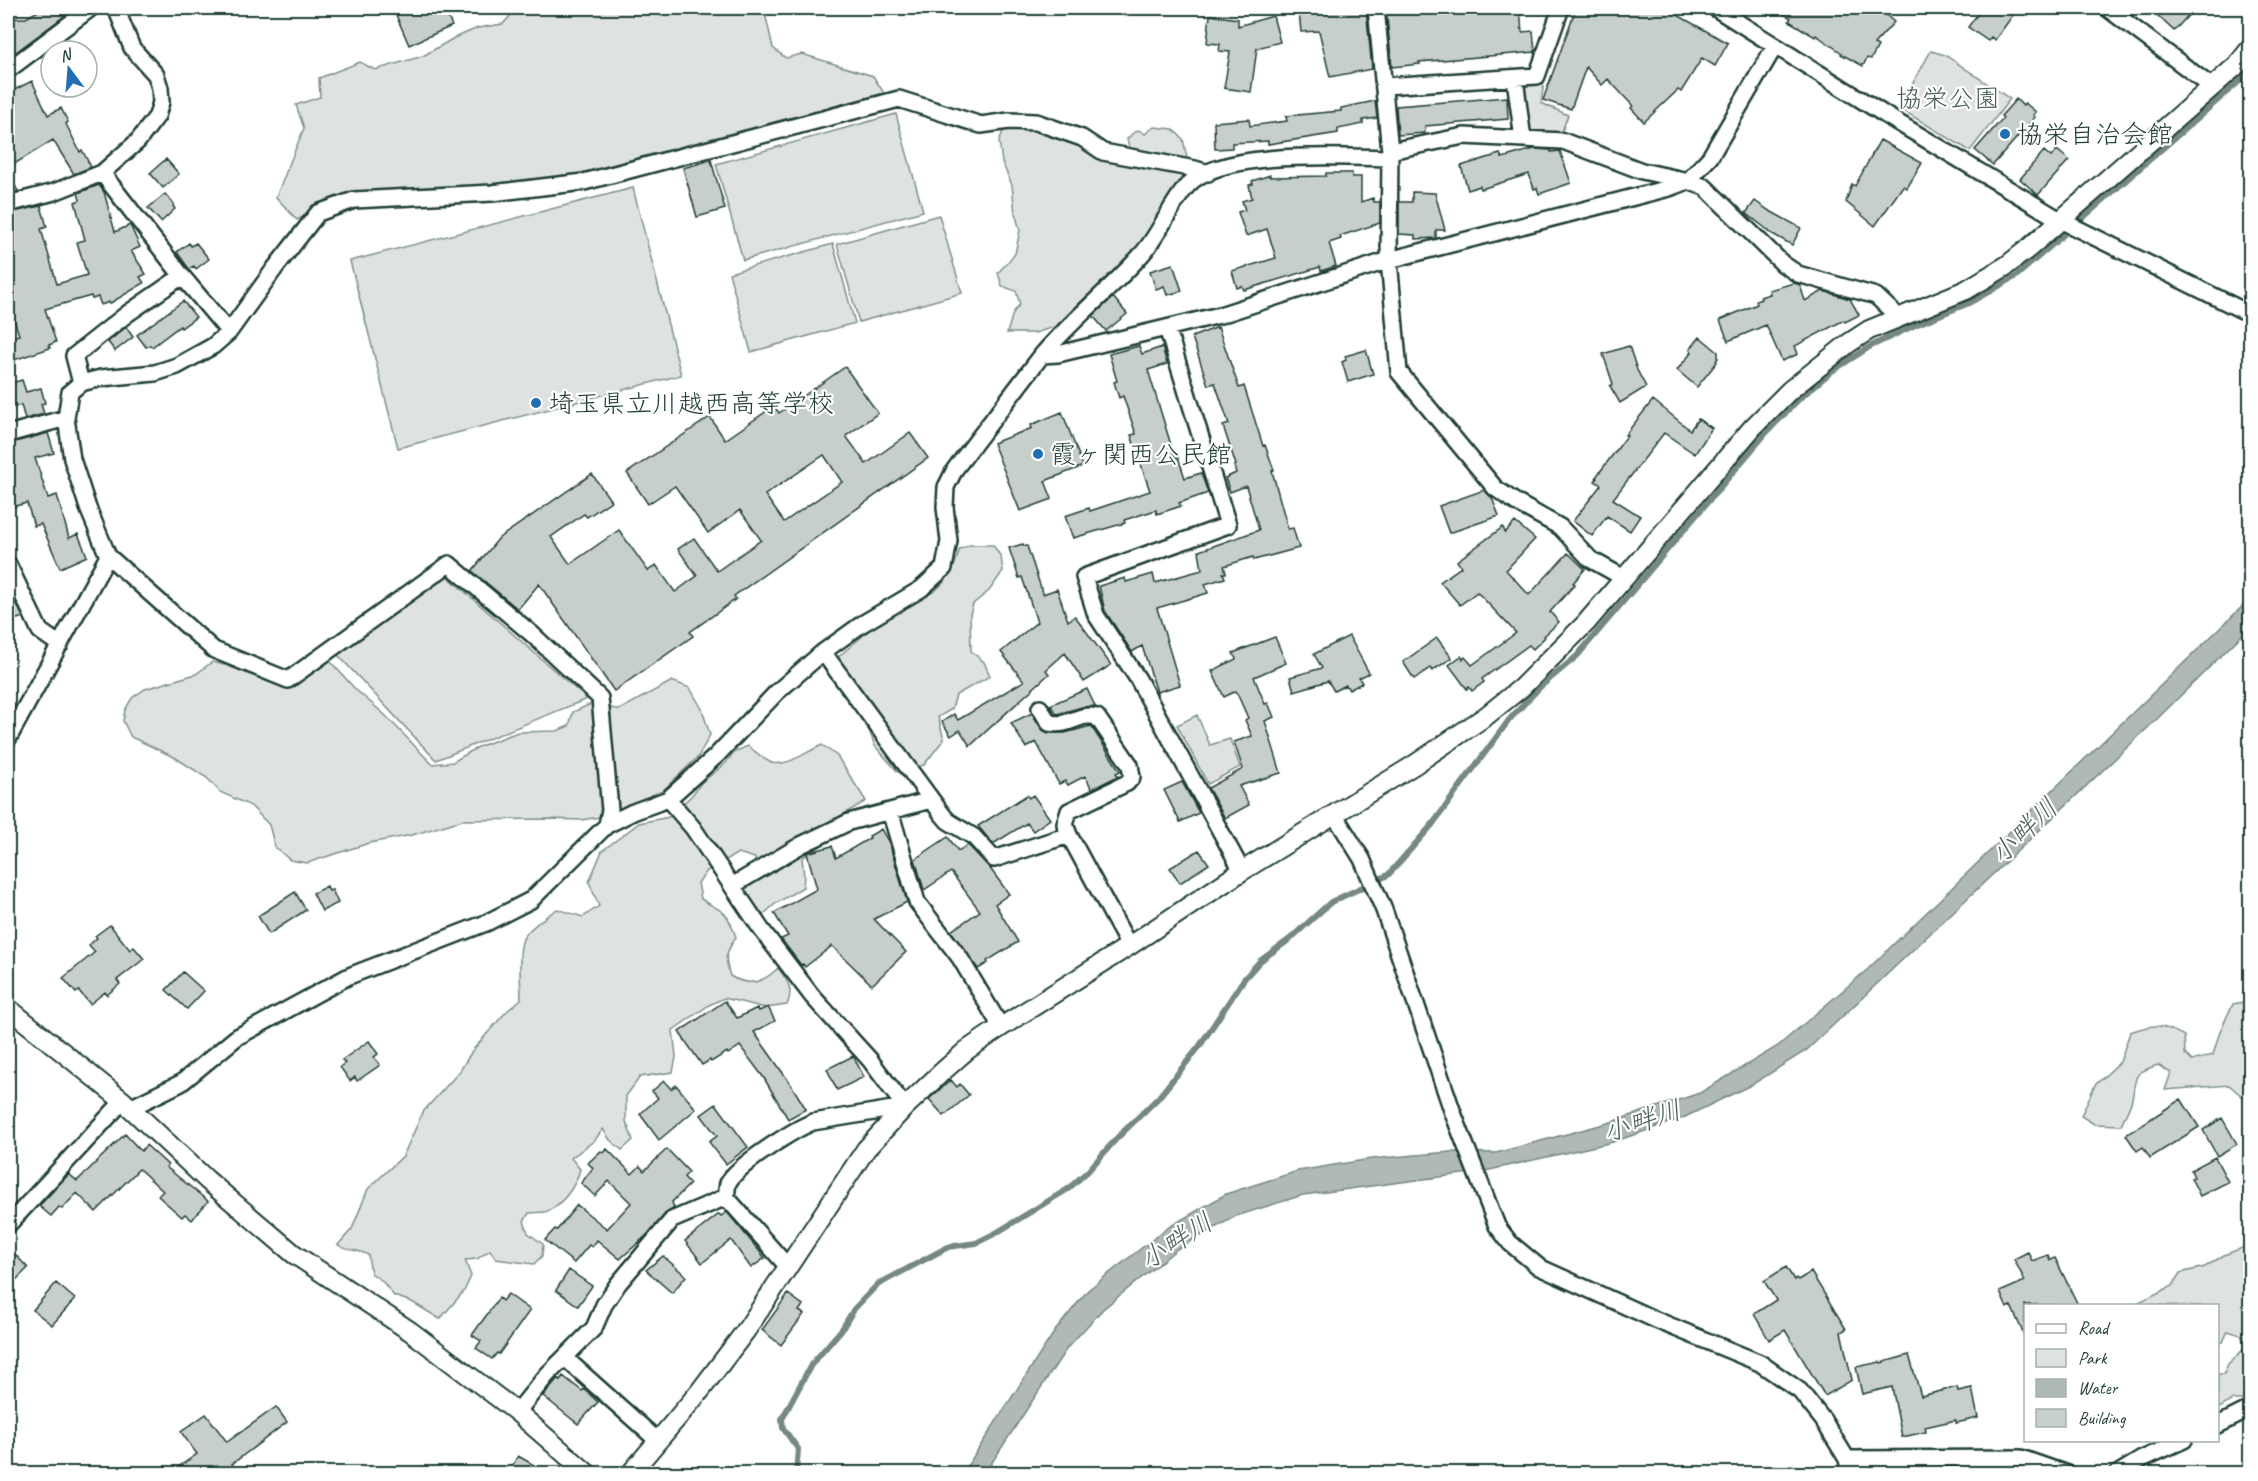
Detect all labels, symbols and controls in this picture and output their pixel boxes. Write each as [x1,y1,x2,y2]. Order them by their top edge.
north arrow [39,39,99,99]
text: N [58,44,76,67]
park label: 協栄公園 [1896,82,2000,115]
place label: 協栄自治会館 [2017,118,2173,151]
marker: 協栄自治会館 [1998,127,2012,141]
place label: 埼玉県立川越西高等学校 [548,387,834,420]
marker: 埼玉県立川越西高等学校 [529,396,543,410]
place label: 霞ヶ関西公民館 [1050,438,1232,471]
marker: 霞ヶ関西公民館 [1031,447,1045,461]
water label: 小畔川 [1983,791,2065,871]
water label: 小畔川 [1598,1092,1686,1150]
water label: 小畔川 [1133,1205,1219,1277]
legend [2024,1304,2219,1442]
text: Road [2078,1317,2111,1339]
text: Park [2078,1347,2108,1369]
text: Water [2078,1377,2119,1399]
text: Building [2078,1407,2127,1429]

